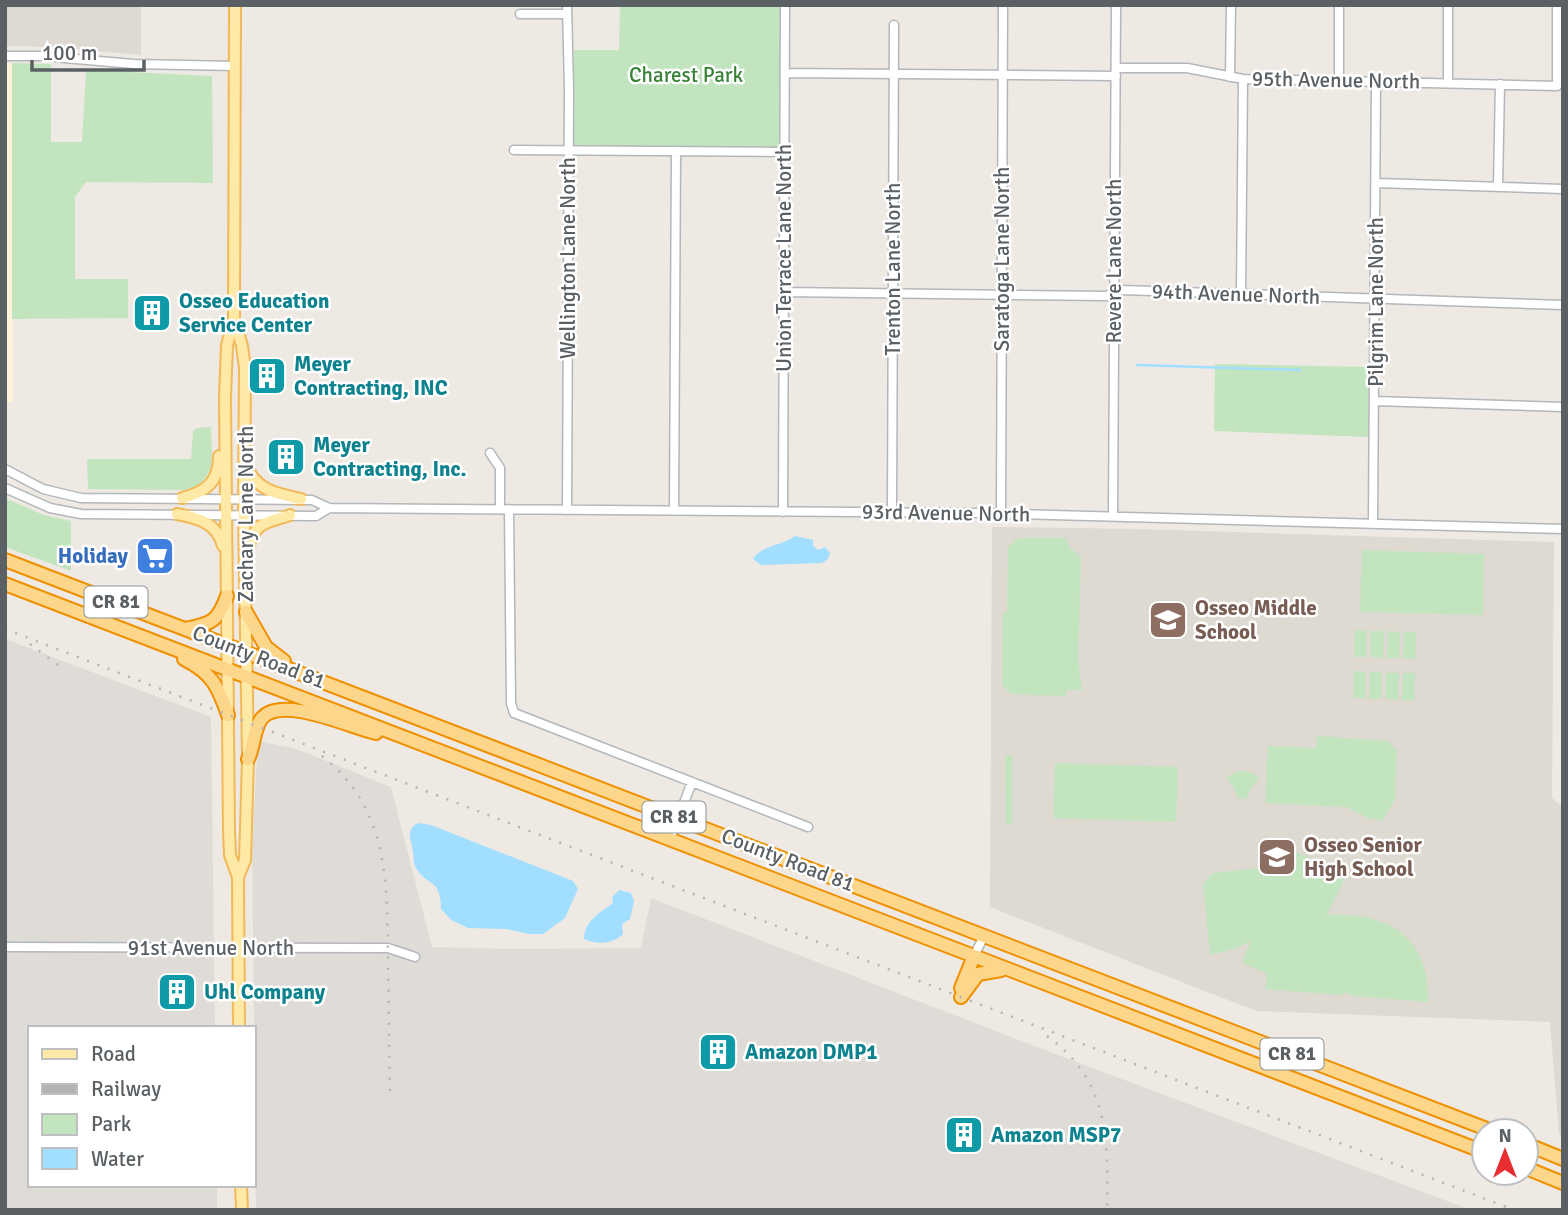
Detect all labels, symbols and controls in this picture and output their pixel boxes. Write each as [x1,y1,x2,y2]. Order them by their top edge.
scale bar [32,28,144,72]
text: 100 m [42,40,97,66]
park label: Charest Park [629,62,744,88]
street label: 95th Avenue North [1252,66,1420,94]
street label: Union Terrace Lane North [771,144,797,372]
street label: Wellington Lane North [555,157,581,359]
street label: Saratoga Lane North [989,167,1015,351]
street label: Revere Lane North [1101,179,1127,343]
street label: Trenton Lane North [880,183,906,355]
street label: Pilgrim Lane North [1363,217,1389,387]
street label: 94th Avenue North [1151,278,1321,310]
place label: Osseo Education Service Center [179,288,329,338]
building icon: Osseo Education Service Center [131,292,173,334]
place label: Meyer Contracting, INC [294,351,448,401]
building icon: Meyer Contracting, INC [246,355,288,397]
street label: Zachary Lane North [233,426,259,602]
place label: Meyer Contracting, Inc. [313,432,467,482]
building icon: Meyer Contracting, Inc. [265,436,307,478]
street label: 93rd Avenue North [862,499,1030,527]
supermarket icon: Holiday [134,535,176,577]
place label: Holiday [58,543,129,569]
road number: CR 81 [85,586,148,618]
place label: Osseo Middle School [1195,595,1317,645]
school or university icon: Osseo Middle School [1147,599,1189,641]
street label: County Road 81 [189,620,329,694]
road number: CR 81 [642,802,706,832]
street label: County Road 81 [718,823,858,897]
place label: Osseo Senior High School [1304,832,1422,882]
school or university icon: Osseo Senior High School [1256,836,1298,878]
street label: 91st Avenue North [128,935,294,961]
building icon: Uhl Company [156,971,198,1013]
place label: Uhl Company [204,979,326,1005]
legend [28,1026,256,1187]
building icon: Amazon DMP1 [697,1031,739,1073]
road number: CR 81 [1260,1038,1324,1070]
place label: Amazon DMP1 [745,1039,878,1065]
text: Road [91,1041,136,1067]
text: Railway [91,1076,161,1102]
text: Park [91,1111,132,1137]
building icon: Amazon MSP7 [943,1114,985,1156]
north arrow [1470,1117,1540,1187]
place label: Amazon MSP7 [991,1122,1121,1148]
text: N [1498,1124,1512,1148]
text: Water [91,1146,144,1172]

